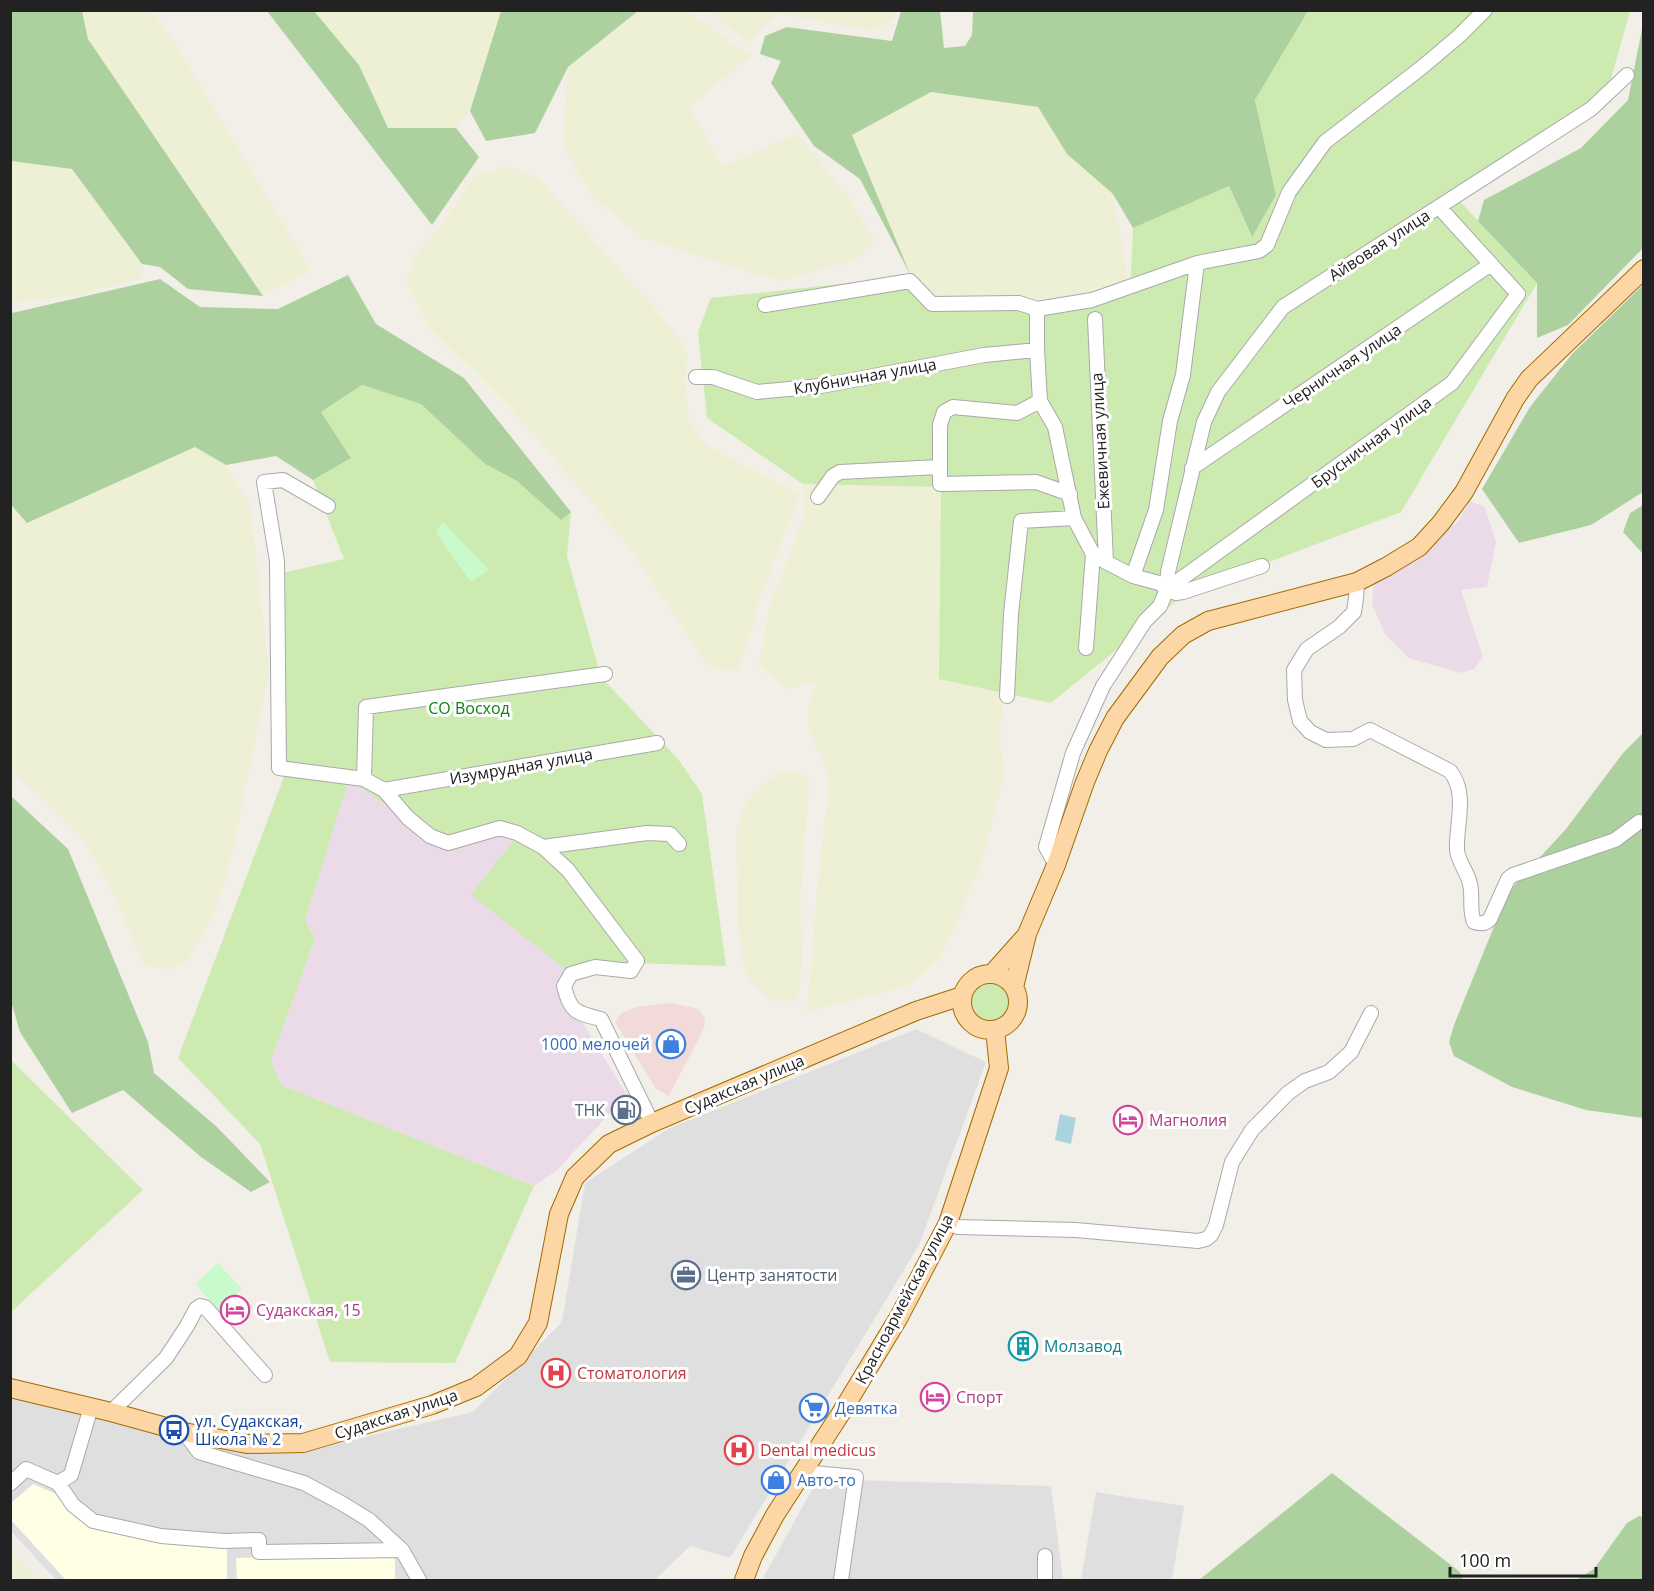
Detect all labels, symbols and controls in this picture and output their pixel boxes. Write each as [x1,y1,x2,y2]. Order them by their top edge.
street label: Айвовая улица [1324,204,1434,286]
street label: Черничная улица [1279,318,1405,414]
street label: Клубничная улица [792,353,938,399]
street label: Ежевичная улица [1085,372,1115,510]
street label: Брусничная улица [1306,391,1436,493]
park label: СО Восход [428,697,510,719]
street label: Изумрудная улица [448,743,594,789]
shop icon: 1000 мелочей [655,1028,687,1060]
place label: 1000 мелочей [541,1033,650,1055]
street label: Судакская улица [681,1049,807,1119]
fuel station icon: ТНК [610,1094,642,1126]
place label: ТНК [575,1099,605,1121]
hotel icon: Магнолия [1112,1104,1144,1136]
place label: Магнолия [1149,1109,1227,1131]
street label: Красноармейская улица [850,1210,958,1388]
office icon: Центр занятости [670,1259,702,1291]
place label: Центр занятости [707,1264,838,1286]
hotel icon: Судакская, 15 [219,1294,251,1326]
place label: Судакская, 15 [256,1299,361,1321]
building icon: Молзавод [1007,1330,1039,1362]
place label: Молзавод [1044,1335,1122,1357]
hospital icon: Стоматология [540,1357,572,1389]
place label: Стоматология [577,1362,687,1384]
hotel icon: Спорт [919,1381,951,1413]
street label: Судакская улица [331,1384,461,1444]
place label: Спорт [956,1386,1003,1408]
supermarket icon: Девятка [798,1392,830,1424]
place label: Девятка [835,1397,898,1419]
place label: ул. Судакская, Школа № 2 [195,1410,303,1450]
bus stop icon: ул. Судакская, Школа № 2 [158,1414,190,1446]
hospital icon: Dental medicus [723,1434,755,1466]
place label: Dental medicus [760,1439,876,1461]
shop icon: Авто-то [760,1464,792,1496]
place label: Авто-то [797,1469,856,1491]
scale bar [1450,1540,1596,1578]
text: 100 m [1459,1548,1511,1572]

